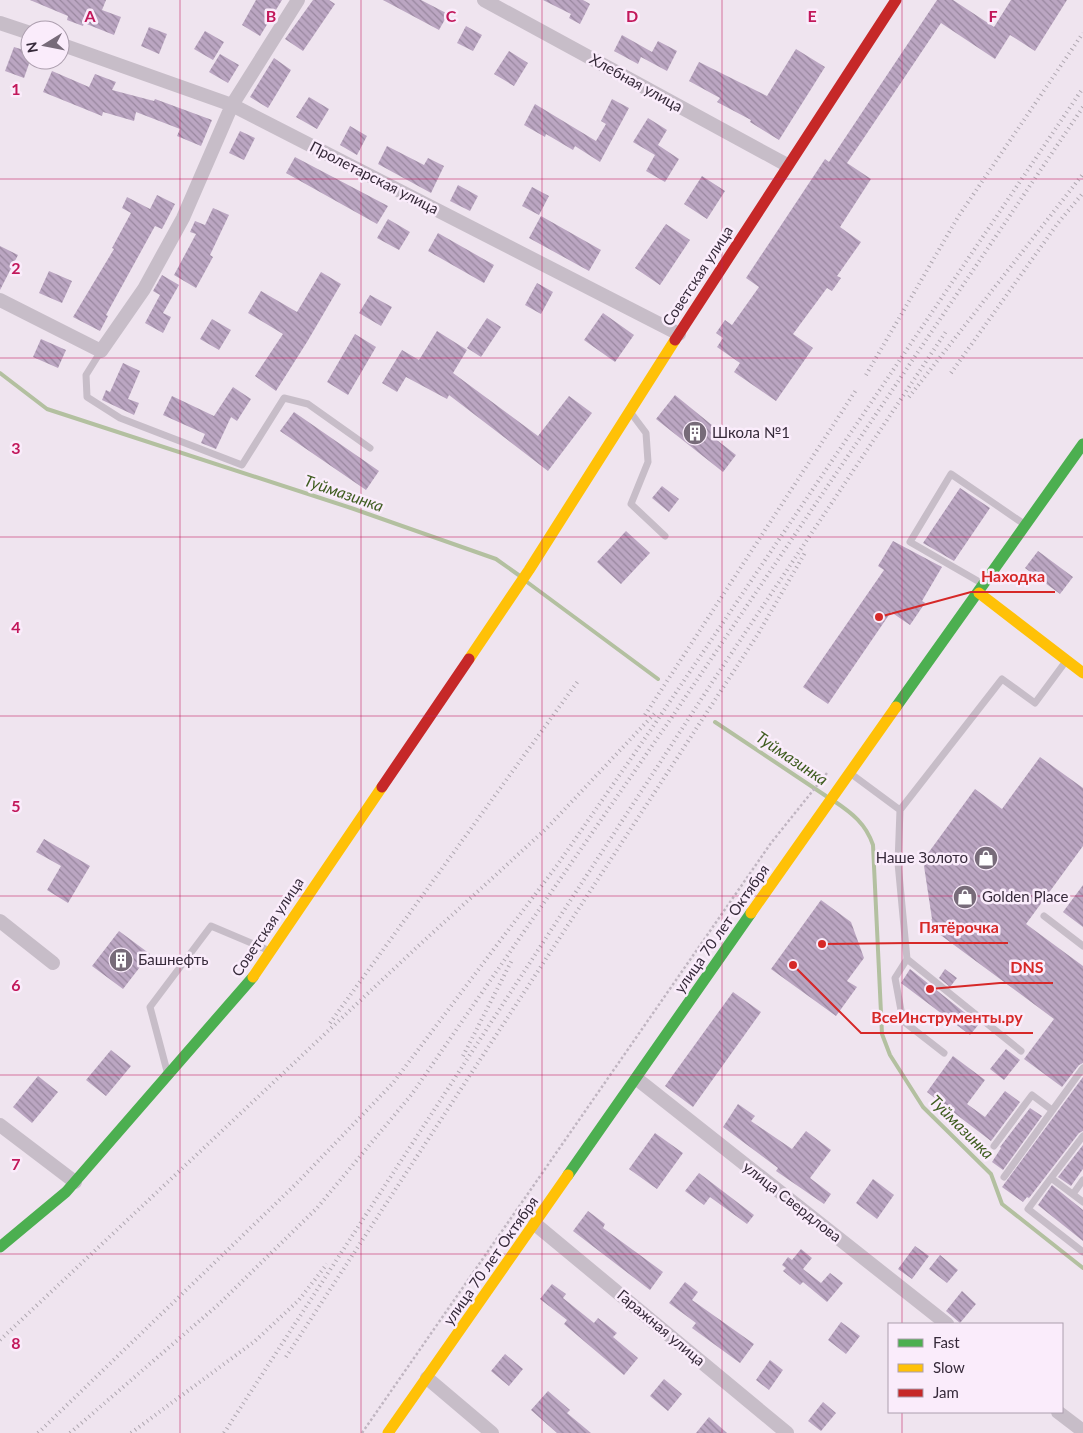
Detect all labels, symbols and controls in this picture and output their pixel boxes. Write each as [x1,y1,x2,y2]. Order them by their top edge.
text: A [83,6,96,25]
text: B [266,6,276,25]
text: C [446,6,457,25]
text: D [626,6,638,25]
text: E [807,6,817,25]
text: F [988,6,998,25]
north arrow [20,20,70,70]
text: N [22,41,41,54]
street label: Хлебная улица [587,49,686,115]
text: 1 [11,79,21,98]
street label: Пролетарская улица [307,137,442,217]
street label: Советская улица [658,222,736,329]
text: 2 [11,258,21,277]
building icon: Школа №1 [682,420,708,446]
place label: Школа №1 [712,423,790,441]
text: 3 [11,438,21,457]
water label: Туймазинка [302,470,386,515]
callout: Находка [971,561,1055,592]
text: Находка [981,566,1045,585]
text: 4 [11,617,21,636]
water label: Туймазинка [753,727,832,789]
text: 5 [11,796,21,815]
shop icon: Наше Золото [973,845,999,871]
place label: Наше Золото [876,848,968,866]
street label: улица 70 лет Октября [670,861,772,996]
street label: Советская улица [227,874,307,979]
shop icon: Golden Place [952,884,978,910]
place label: Golden Place [982,887,1068,905]
callout: Пятёрочка [909,912,1008,943]
text: Пятёрочка [919,917,999,936]
building icon: Башнефть [108,947,134,973]
place label: Башнефть [138,950,208,968]
callout: DNS [1000,952,1053,983]
text: DNS [1010,957,1044,976]
text: 6 [11,975,21,994]
callout: ВсеИнструменты.ру [861,1002,1033,1033]
text: ВсеИнструменты.ру [871,1007,1023,1026]
water label: Туймазинка [926,1091,998,1163]
text: 7 [11,1154,21,1173]
street label: улица Свердлова [740,1157,845,1245]
street label: улица 70 лет Октября [439,1193,541,1328]
street label: Гаражная улица [614,1285,709,1369]
legend [888,1323,1063,1413]
text: 8 [11,1333,21,1352]
text: Fast [933,1333,960,1351]
text: Slow [933,1358,965,1376]
text: Jam [933,1383,959,1401]

